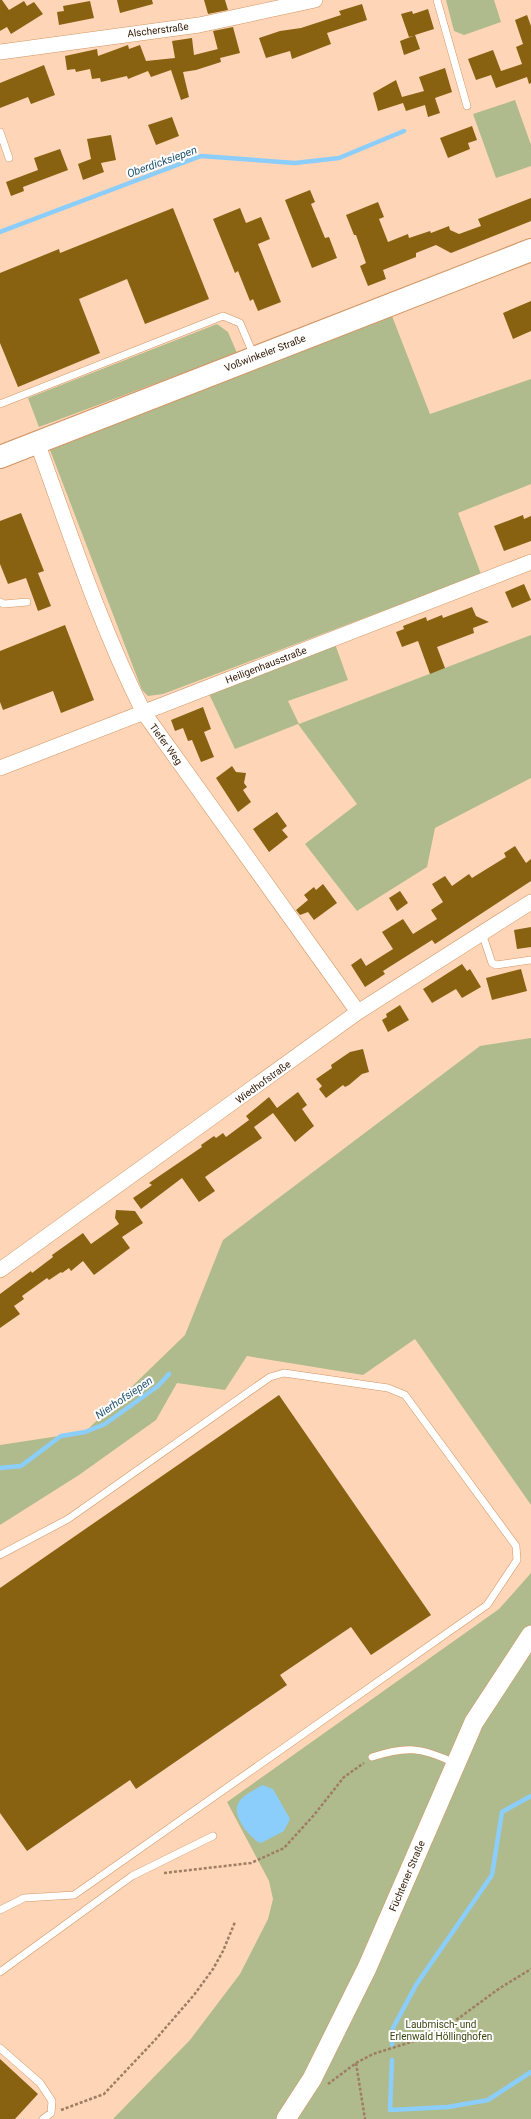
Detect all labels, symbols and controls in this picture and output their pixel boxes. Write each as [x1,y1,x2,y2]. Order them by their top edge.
street label: Alscherstraße [127,21,189,39]
water label: Oberdicksiepen [125,143,199,181]
street label: Voßwinkeler Straße [223,332,307,374]
street label: Heiligenhausstraße [224,644,308,686]
street label: Tiefer Weg [147,721,185,767]
street label: Wiedhofstraße [233,1058,293,1106]
water label: Nierhofsiepen [93,1374,155,1422]
street label: Füchtener Straße [387,1839,427,1913]
park label: Laubmisch- und Erlenwald Höllinghofen [390,2019,492,2042]

